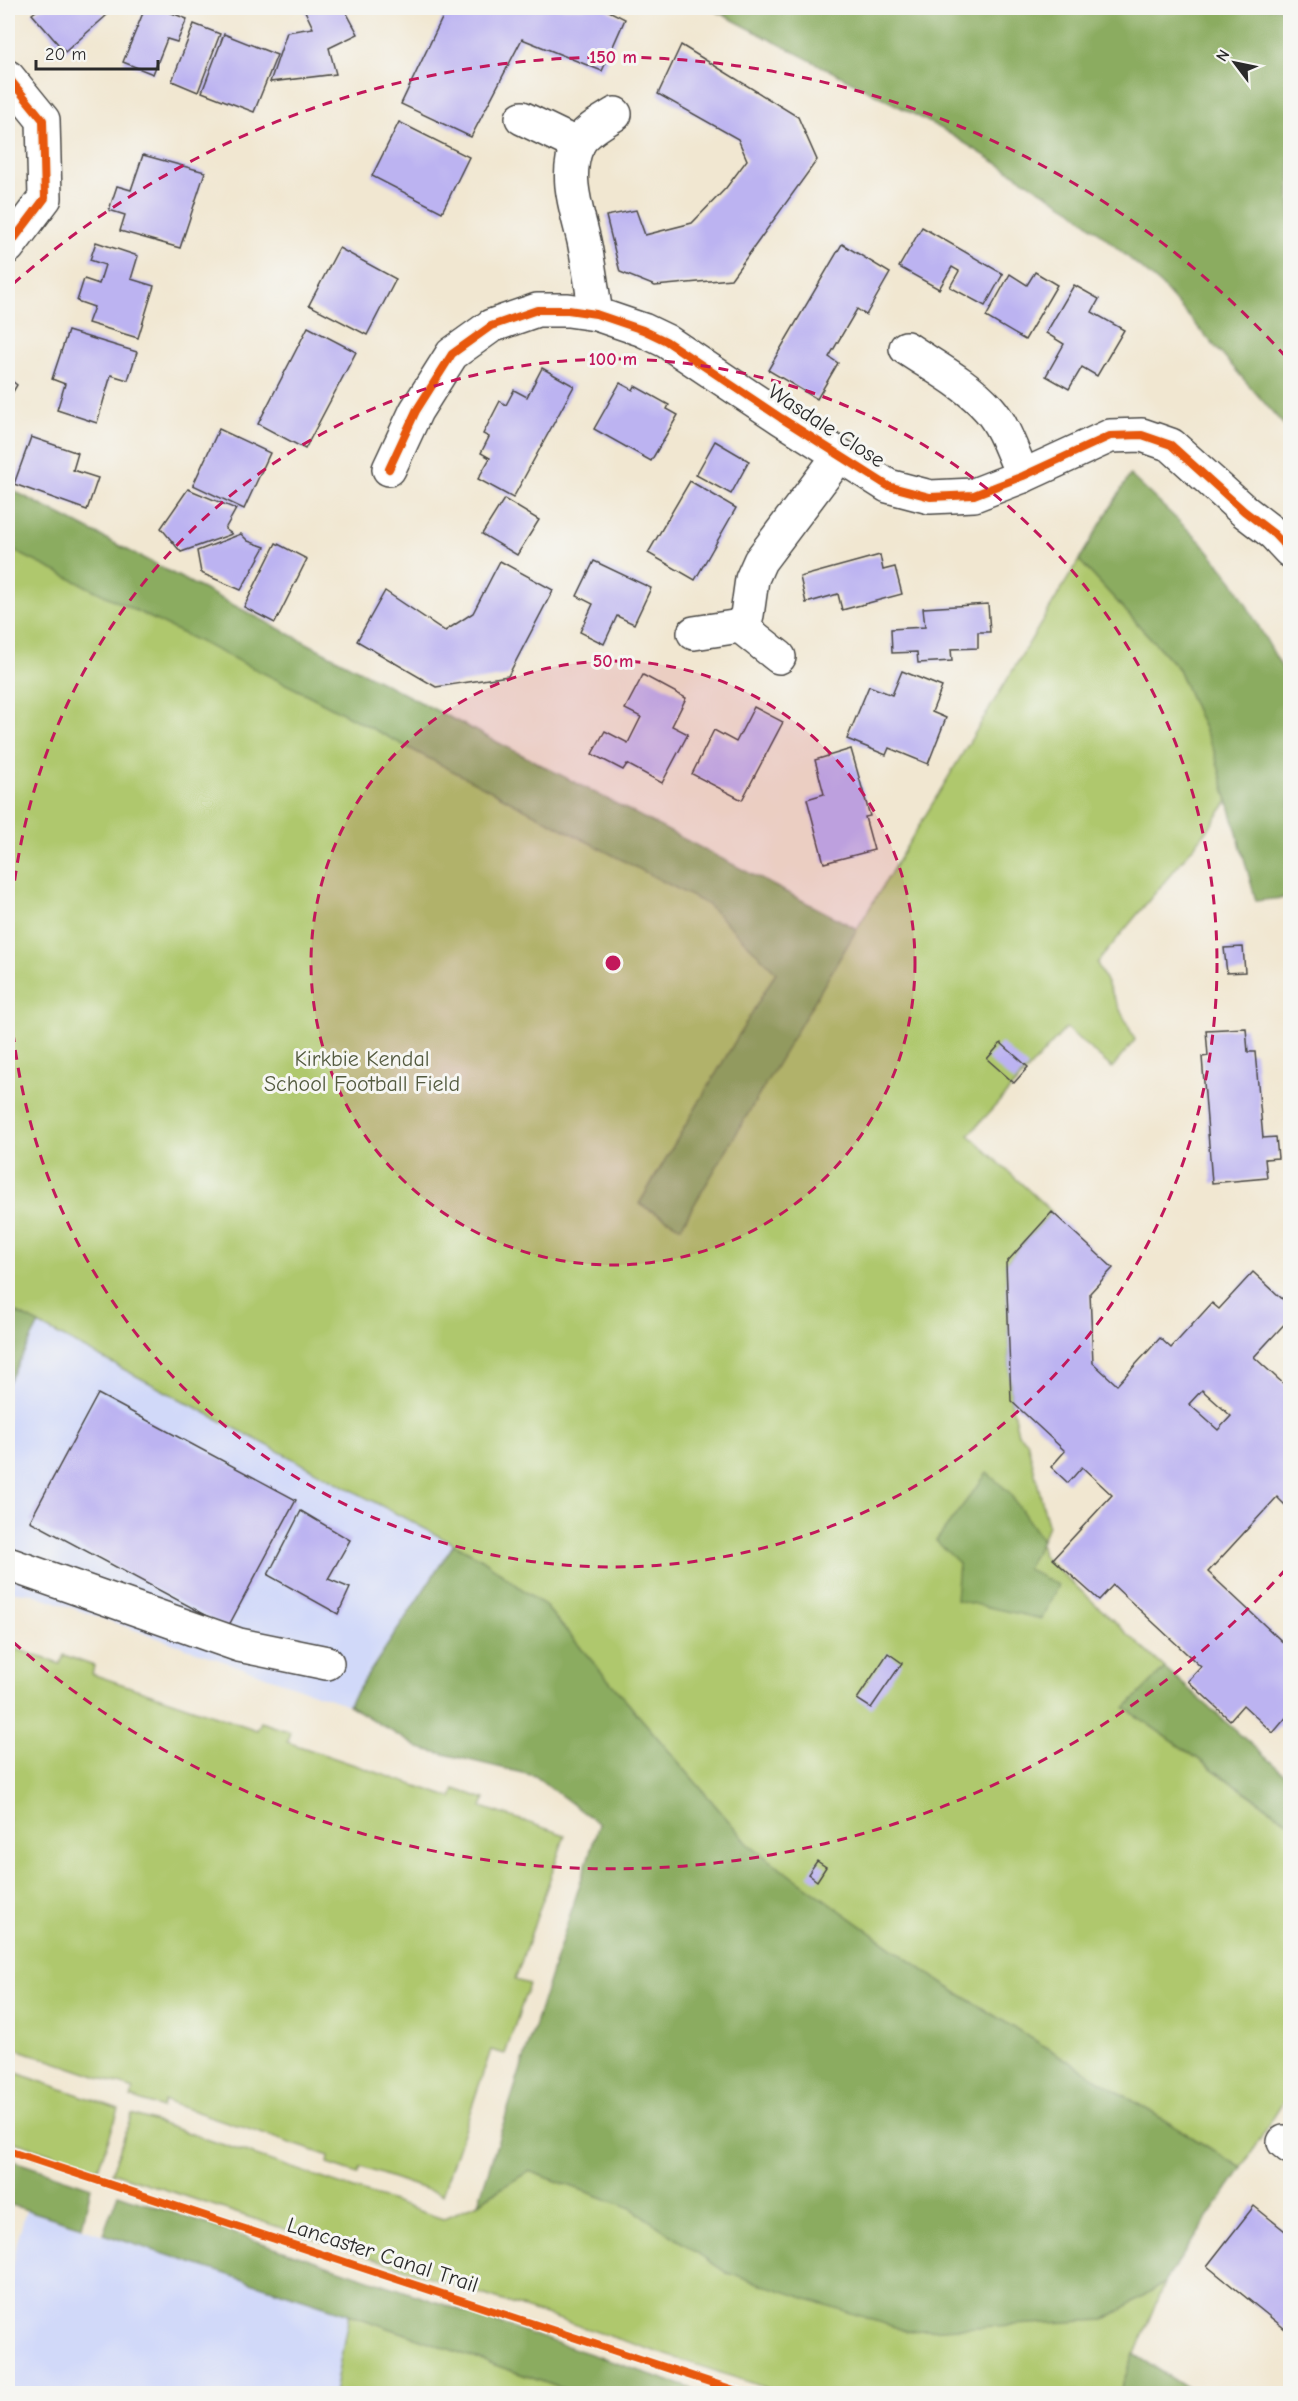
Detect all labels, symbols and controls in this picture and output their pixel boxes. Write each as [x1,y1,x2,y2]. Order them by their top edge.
scale bar [36,33,158,71]
north arrow [1205,33,1265,93]
text: 20 m [45,44,86,65]
text: N [1213,46,1234,65]
text: 150 m [589,47,637,68]
text: 100 m [589,349,637,370]
street label: Wasdale Close [763,378,890,473]
text: 50 m [593,651,633,672]
centre of rings [603,953,623,973]
park label: Kirkbie Kendal School Football Field [264,1046,460,1097]
street label: Lancaster Canal Trail [284,2212,482,2298]

